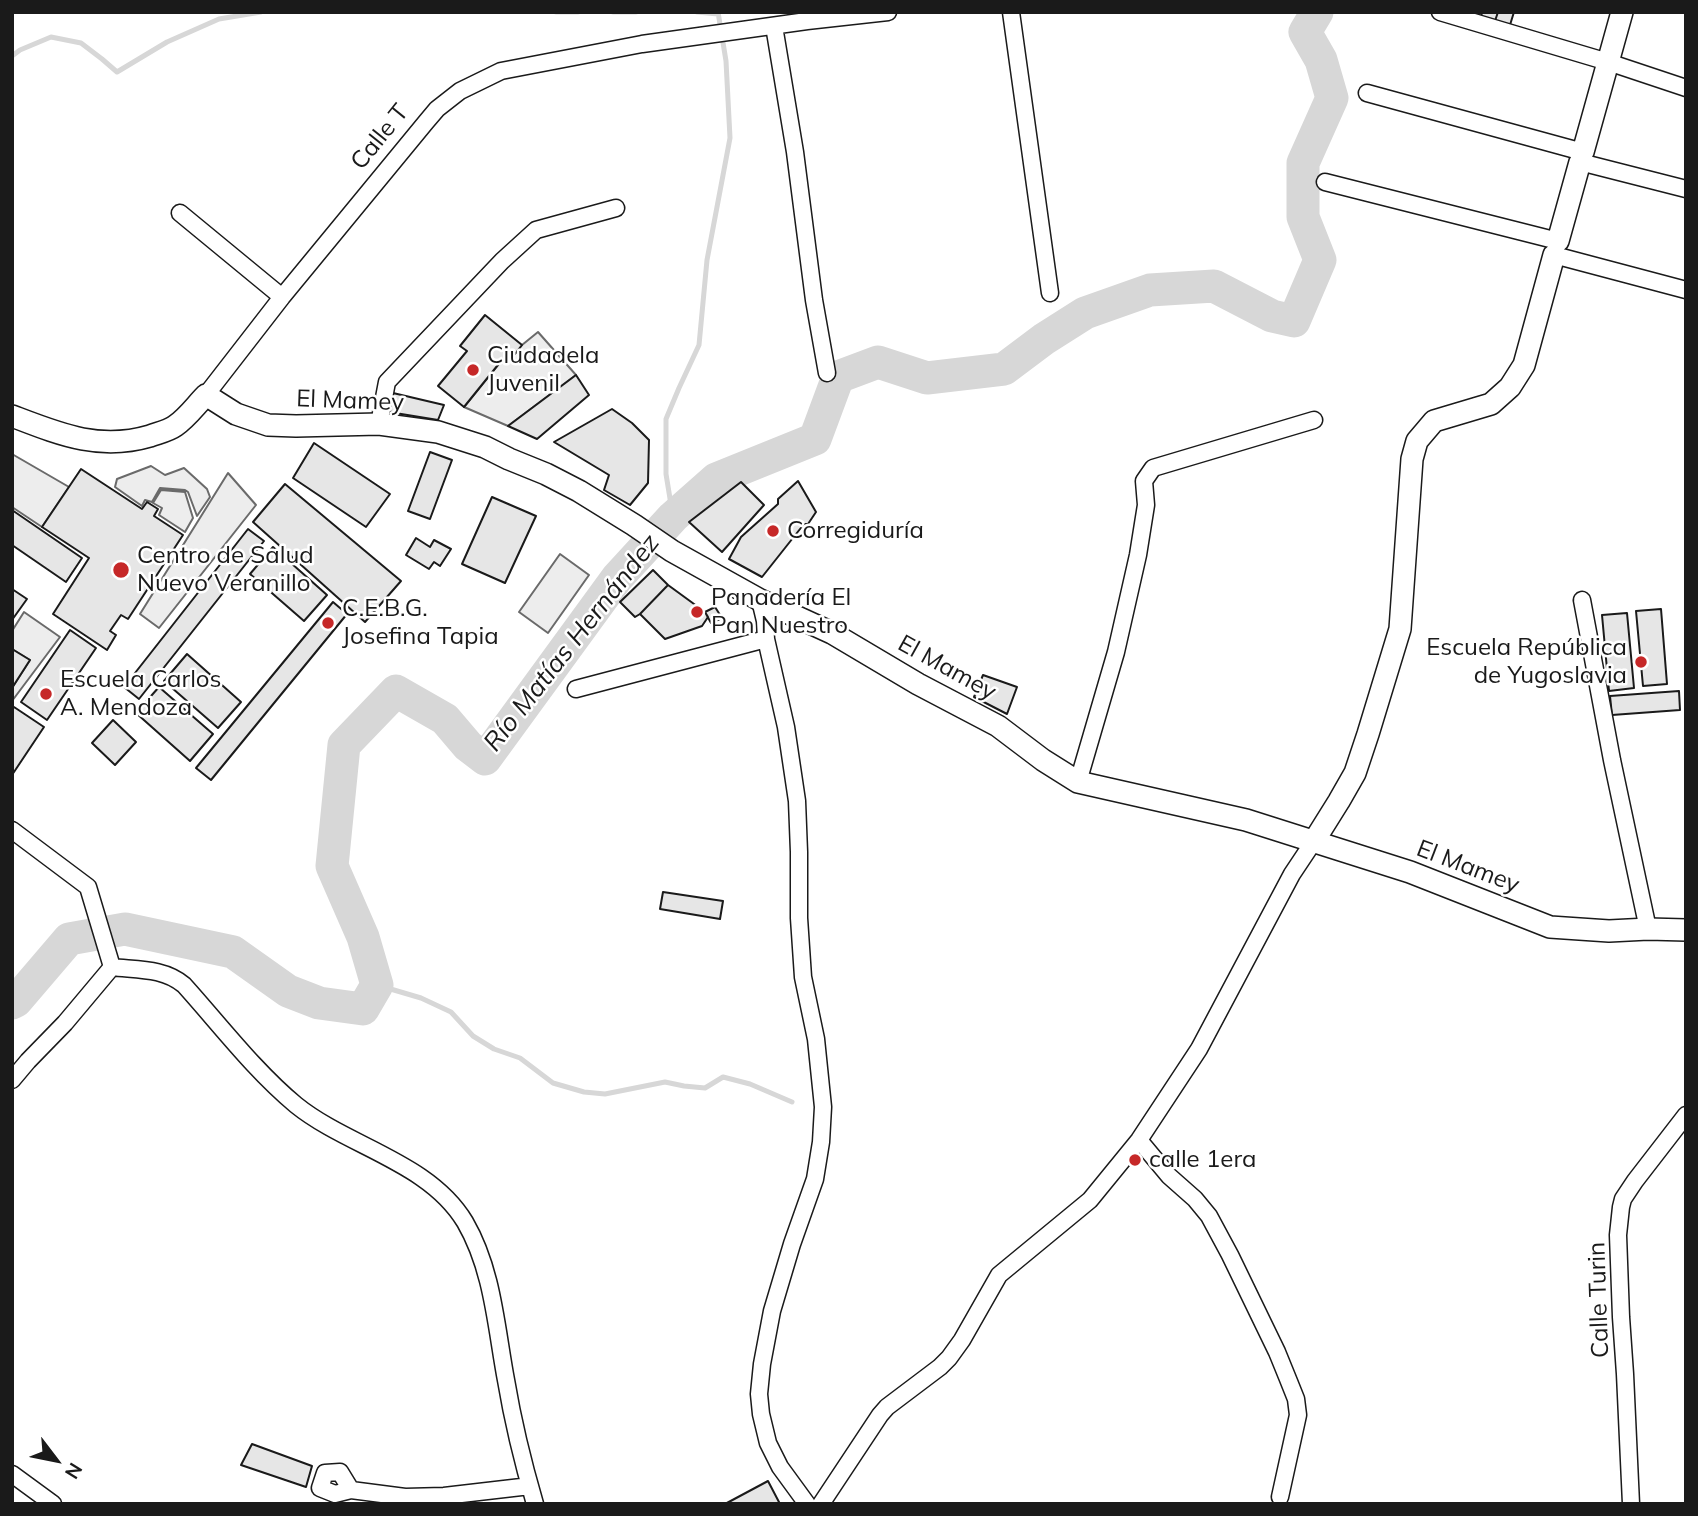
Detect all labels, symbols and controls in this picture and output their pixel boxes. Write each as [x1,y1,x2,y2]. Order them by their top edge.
street label: Calle T [345,99,415,175]
place label: Ciudadela Juvenil [487,342,599,398]
marker: Ciudadela Juvenil [465,362,481,378]
street label: El Mamey [296,385,404,417]
place label: Corregiduría [787,517,924,545]
marker: Corregiduría [765,523,781,539]
water label: Río Matías Hernández [478,528,666,758]
place label: Centro de Salud Nuevo Veranillo [137,542,314,598]
marker: Centro de Salud Nuevo Veranillo [111,560,131,580]
place label: Panadería El Pan Nuestro [711,584,851,640]
place label: C.E.B.G. Josefina Tapia [342,595,499,651]
marker: Panadería El Pan Nuestro [689,604,705,620]
marker: C.E.B.G. Josefina Tapia [320,615,336,631]
street label: El Mamey [893,629,1001,707]
place label: Escuela República de Yugoslavia [1426,634,1627,690]
marker: Escuela República de Yugoslavia [1633,654,1649,670]
place label: Escuela Carlos A. Mendoza [60,666,221,722]
marker: Escuela Carlos A. Mendoza [38,686,54,702]
street label: El Mamey [1413,834,1523,900]
place label: calle 1era [1149,1146,1256,1174]
marker: calle 1era [1127,1152,1143,1168]
street label: Calle Turin [1583,1241,1615,1359]
north arrow [21,1425,91,1495]
text: N [60,1459,88,1484]

